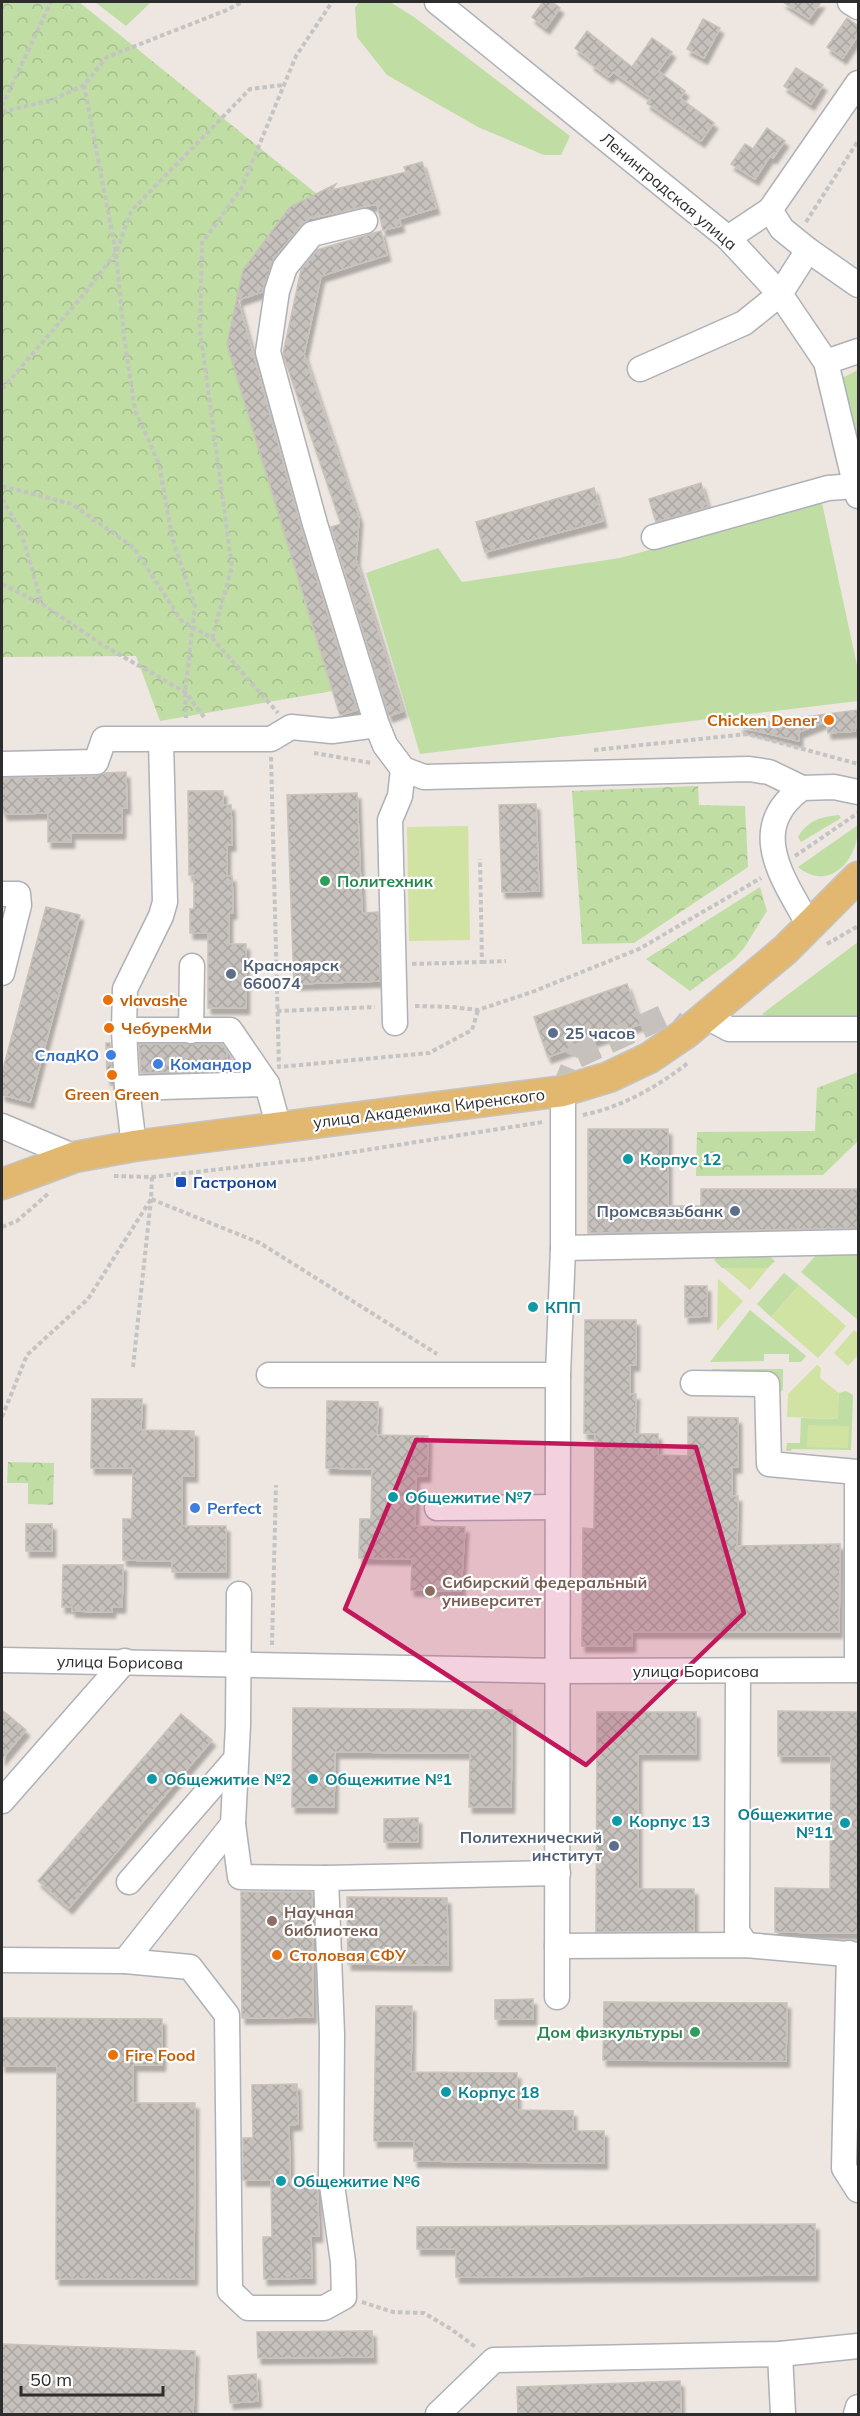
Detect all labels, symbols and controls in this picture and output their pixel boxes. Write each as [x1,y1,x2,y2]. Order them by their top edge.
street label: Ленинградская улица [597,128,741,254]
place label: Chicken Dener [707,710,818,730]
marker: Chicken Dener [822,713,836,727]
place label: Политехник [337,871,434,891]
marker: Политехник [318,874,332,888]
place label: Красноярск 660074 [243,955,340,993]
marker: Красноярск 660074 [224,967,238,981]
place label: vlavashe [119,990,188,1010]
marker: vlavashe [101,993,115,1007]
place label: ЧебурекМи [121,1018,212,1038]
marker: ЧебурекМи [102,1021,116,1035]
place label: 25 часов [565,1023,635,1043]
marker: 25 часов [546,1026,560,1040]
place label: СладКО [35,1045,99,1065]
marker: СладКО [104,1048,118,1062]
place label: Командор [170,1054,252,1074]
marker: Командор [151,1057,165,1071]
marker: Green Green [105,1068,119,1082]
place label: Green Green [65,1084,159,1104]
street label: улица Академика Киренского [312,1084,546,1132]
place label: Корпус 12 [640,1149,721,1169]
marker: Корпус 12 [621,1152,635,1166]
place label: Гастроном [193,1172,277,1192]
marker: Гастроном [174,1175,188,1189]
place label: Промсвязьбанк [597,1201,724,1221]
marker: Промсвязьбанк [728,1204,742,1218]
place label: КПП [545,1297,581,1317]
marker: КПП [526,1300,540,1314]
place label: Общежитие №7 [405,1487,532,1507]
marker: Общежитие №7 [386,1490,400,1504]
place label: Perfect [207,1498,261,1518]
marker: Perfect [188,1501,202,1515]
place label: Сибирский федеральный университет [442,1572,647,1610]
marker: Сибирский федеральный университет [423,1584,437,1598]
street label: улица Борисова [57,1651,183,1673]
street label: улица Борисова [633,1661,759,1681]
place label: Общежитие №2 [164,1769,291,1789]
place label: Общежитие №1 [325,1769,452,1789]
marker: Общежитие №2 [145,1772,159,1786]
marker: Общежитие №1 [306,1772,320,1786]
place label: Общежитие №11 [738,1804,833,1842]
place label: Корпус 13 [629,1811,710,1831]
marker: Корпус 13 [610,1814,624,1828]
marker: Общежитие №11 [838,1816,852,1830]
place label: Политехнический институт [460,1827,602,1865]
marker: Политехнический институт [607,1839,621,1853]
place label: Научная библиотека [284,1902,378,1940]
marker: Научная библиотека [265,1914,279,1928]
place label: Столовая СФУ [289,1945,407,1965]
marker: Столовая СФУ [270,1948,284,1962]
place label: Дом физкультуры [537,2022,683,2042]
marker: Дом физкультуры [688,2025,702,2039]
place label: Fire Food [125,2045,195,2065]
marker: Fire Food [106,2048,120,2062]
place label: Корпус 18 [458,2082,540,2102]
marker: Корпус 18 [439,2085,453,2099]
place label: Общежитие №6 [293,2171,421,2191]
marker: Общежитие №6 [274,2174,288,2188]
scale bar [21,2359,164,2397]
text: 50 m [30,2368,72,2391]

